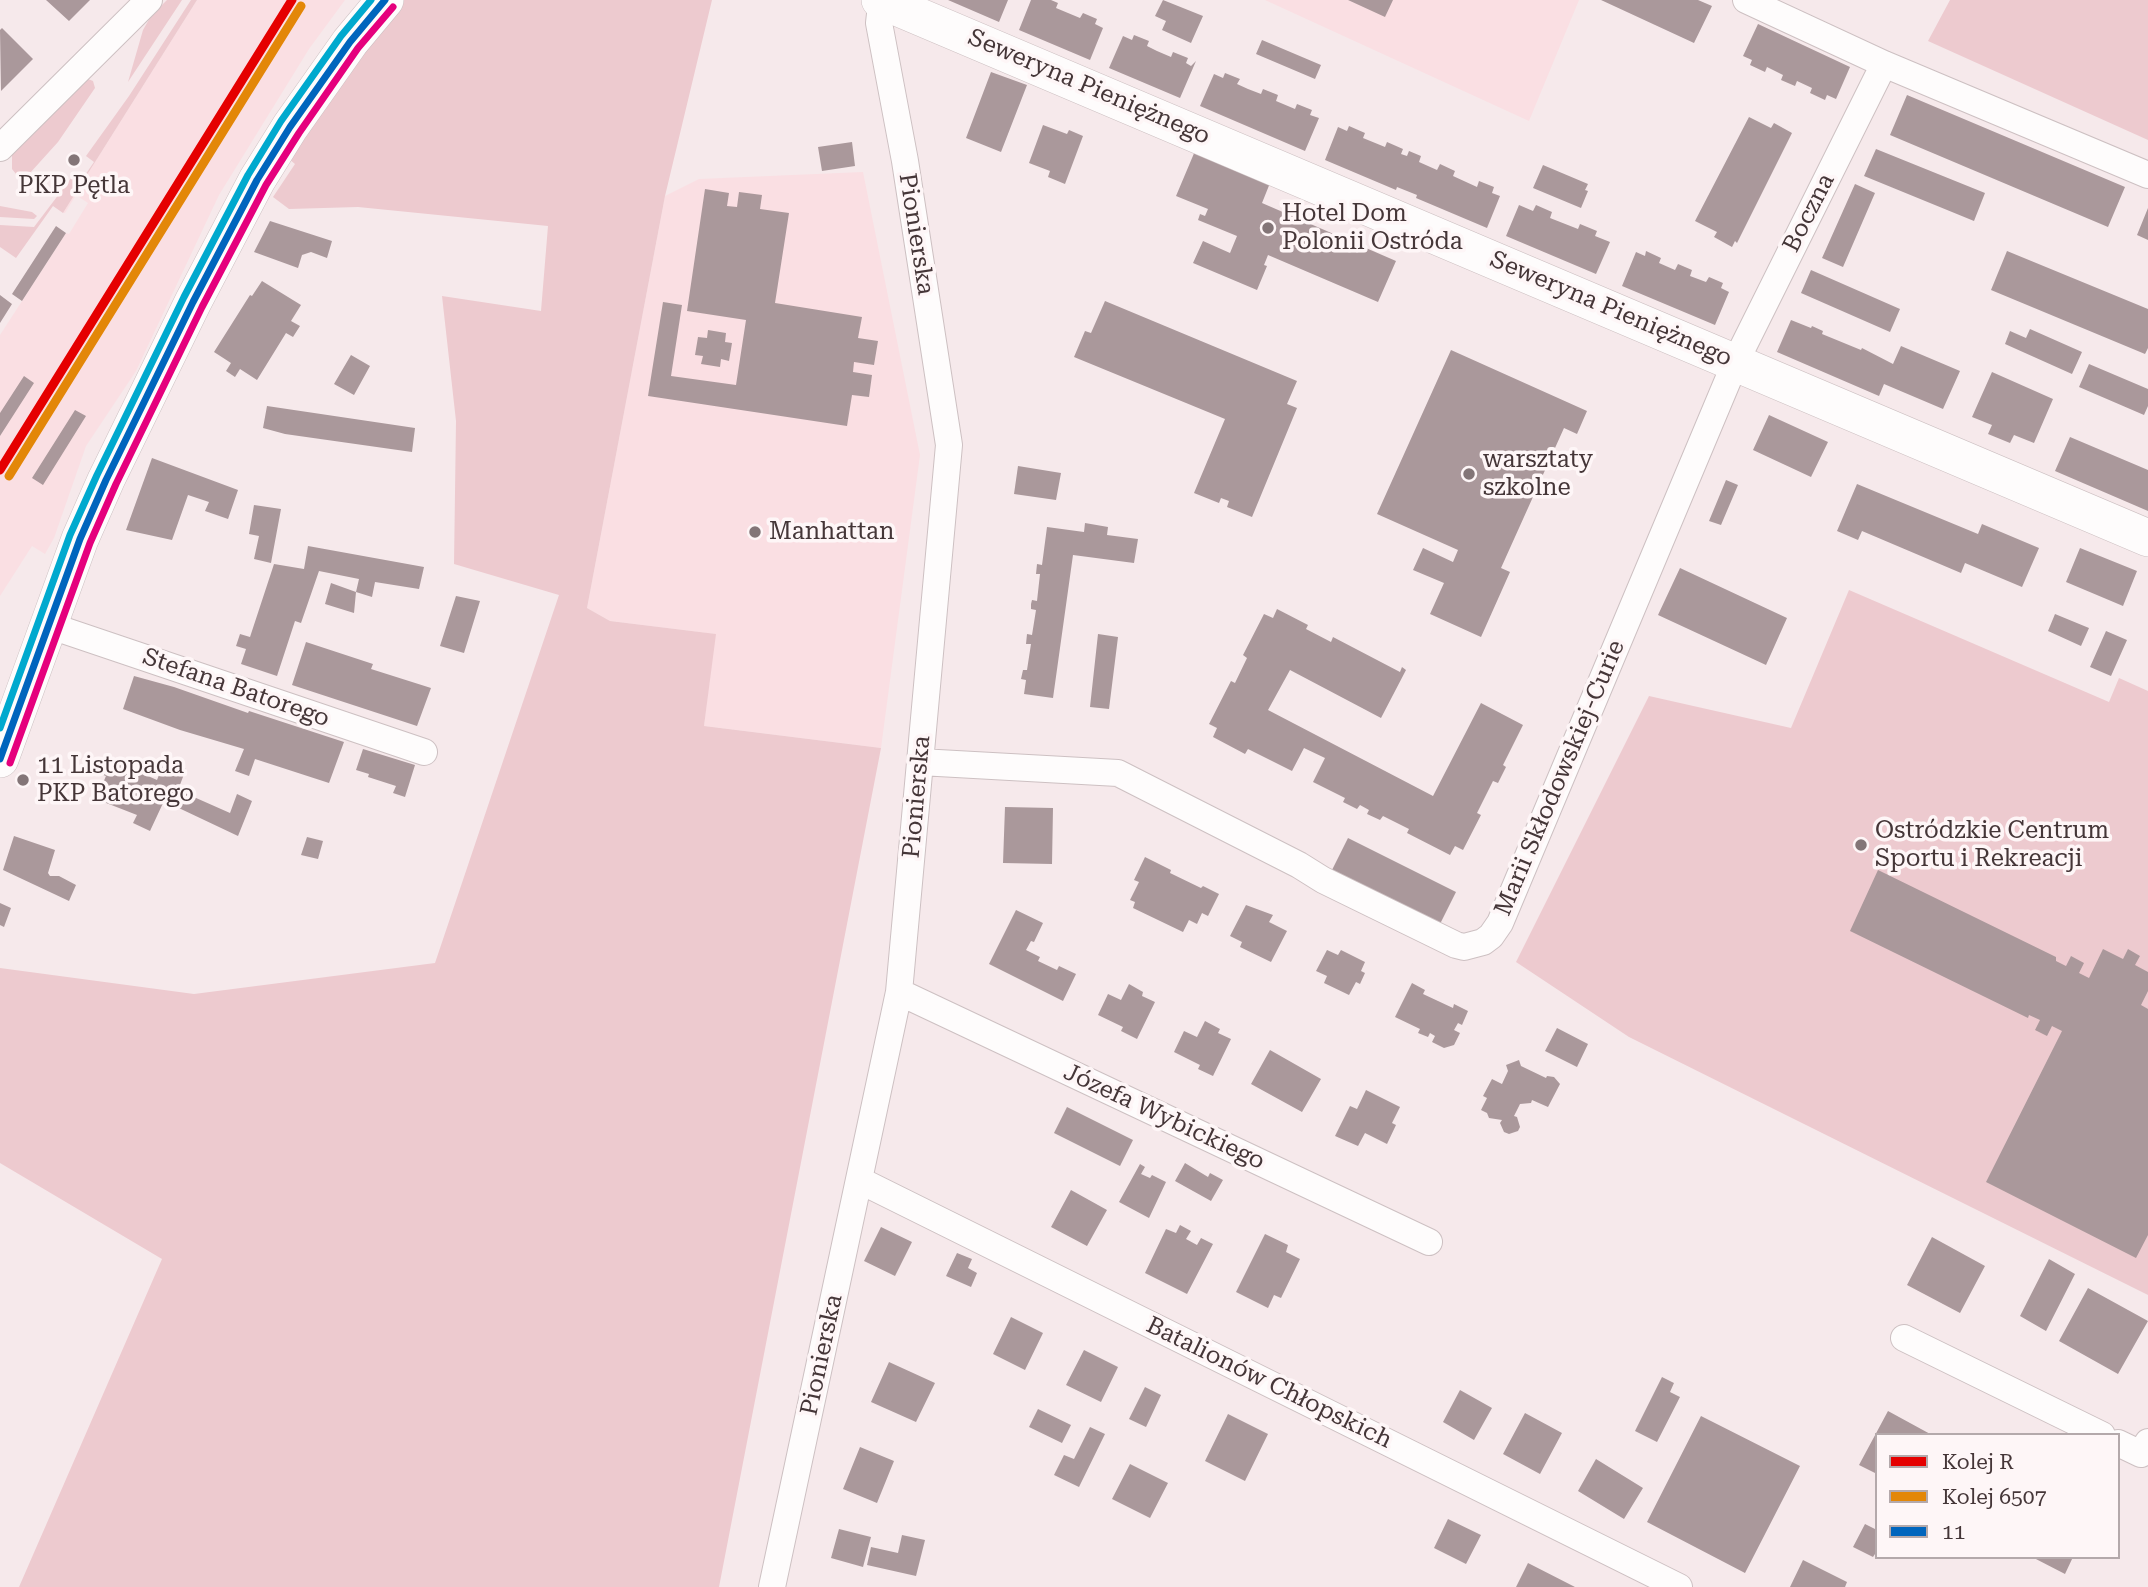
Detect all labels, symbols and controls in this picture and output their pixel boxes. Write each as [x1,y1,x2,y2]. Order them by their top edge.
street label: Seweryna Pieniężnego [964,23,1214,151]
marker: PKP Pętla [66,152,82,168]
street label: Boczna [1777,169,1841,257]
street label: Pionierska [892,171,940,297]
place label: PKP Pętla [18,172,130,200]
place label: Hotel Dom Polonii Ostróda [1282,200,1463,256]
marker: Hotel Dom Polonii Ostróda [1260,220,1276,236]
street label: Seweryna Pieniężnego [1486,245,1736,373]
place label: warsztaty szkolne [1483,446,1593,502]
marker: warsztaty szkolne [1461,466,1477,482]
place label: Manhattan [769,518,895,546]
marker: Manhattan [747,524,763,540]
street label: Marii Skłodowskiej-Curie [1489,636,1631,920]
street label: Stefana Batorego [139,643,333,733]
street label: Pionierska [897,735,937,859]
place label: 11 Listopada PKP Batorego [37,752,194,808]
marker: 11 Listopada PKP Batorego [15,772,31,788]
place label: Ostródzkie Centrum Sportu i Rekreacji [1875,817,2109,873]
marker: Ostródzkie Centrum Sportu i Rekreacji [1853,837,1869,853]
street label: Józefa Wybickiego [1059,1058,1269,1176]
street label: Pionierska [795,1292,849,1418]
street label: Batalionów Chłopskich [1142,1311,1396,1455]
legend [1875,1433,2120,1559]
text: Kolej R [1942,1450,2014,1474]
text: Kolej 6507 [1942,1485,2046,1509]
text: 11 [1942,1520,1966,1544]

